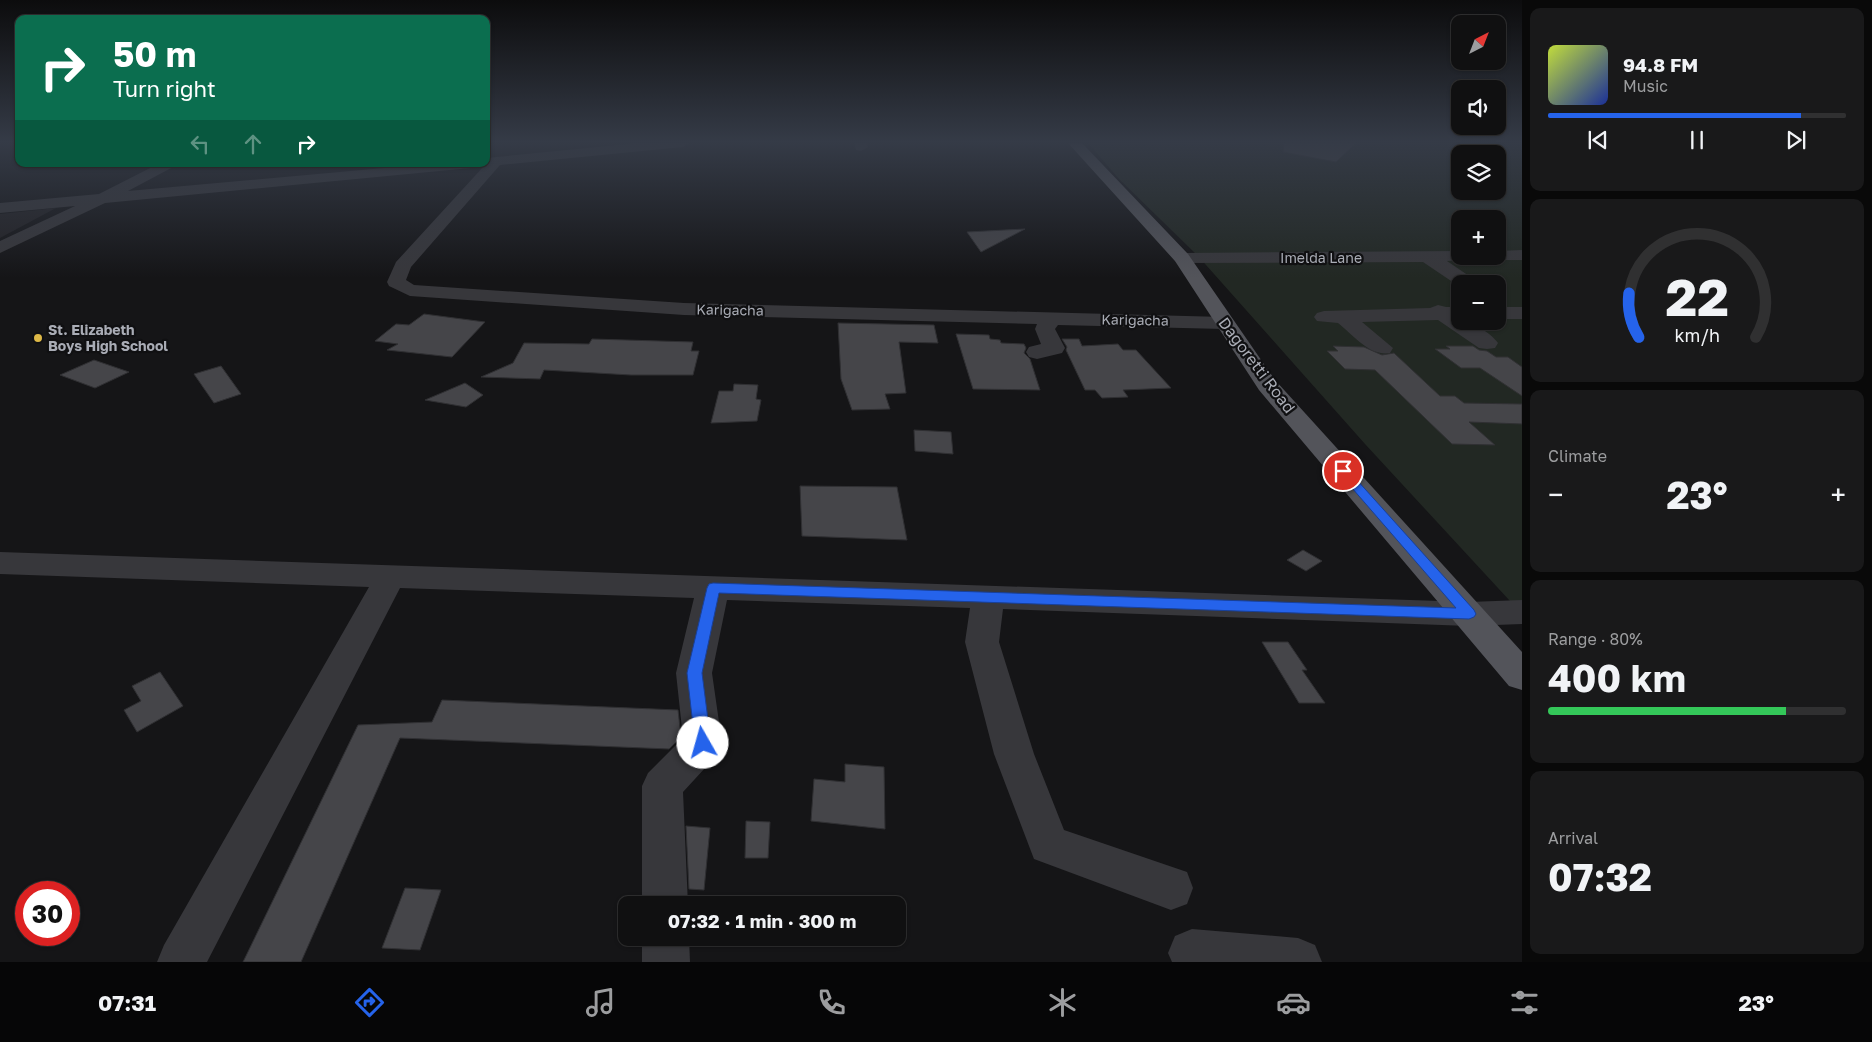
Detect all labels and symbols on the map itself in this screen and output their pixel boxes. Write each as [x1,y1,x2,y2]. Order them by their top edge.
north arrow [1451,15,1506,70]
street label: Imelda Lane [1280,249,1362,266]
street label: Karigacha [696,300,764,319]
street label: Karigacha [1101,310,1169,329]
street label: Dagoretti Road [1214,313,1300,417]
place label: St. Elizabeth Boys High School [48,321,168,354]
marker: St. Elizabeth Boys High School [32,332,44,344]
pin [1322,450,1364,492]
position arrow [676,716,728,768]
speed limit sign: 30 [15,881,80,946]

